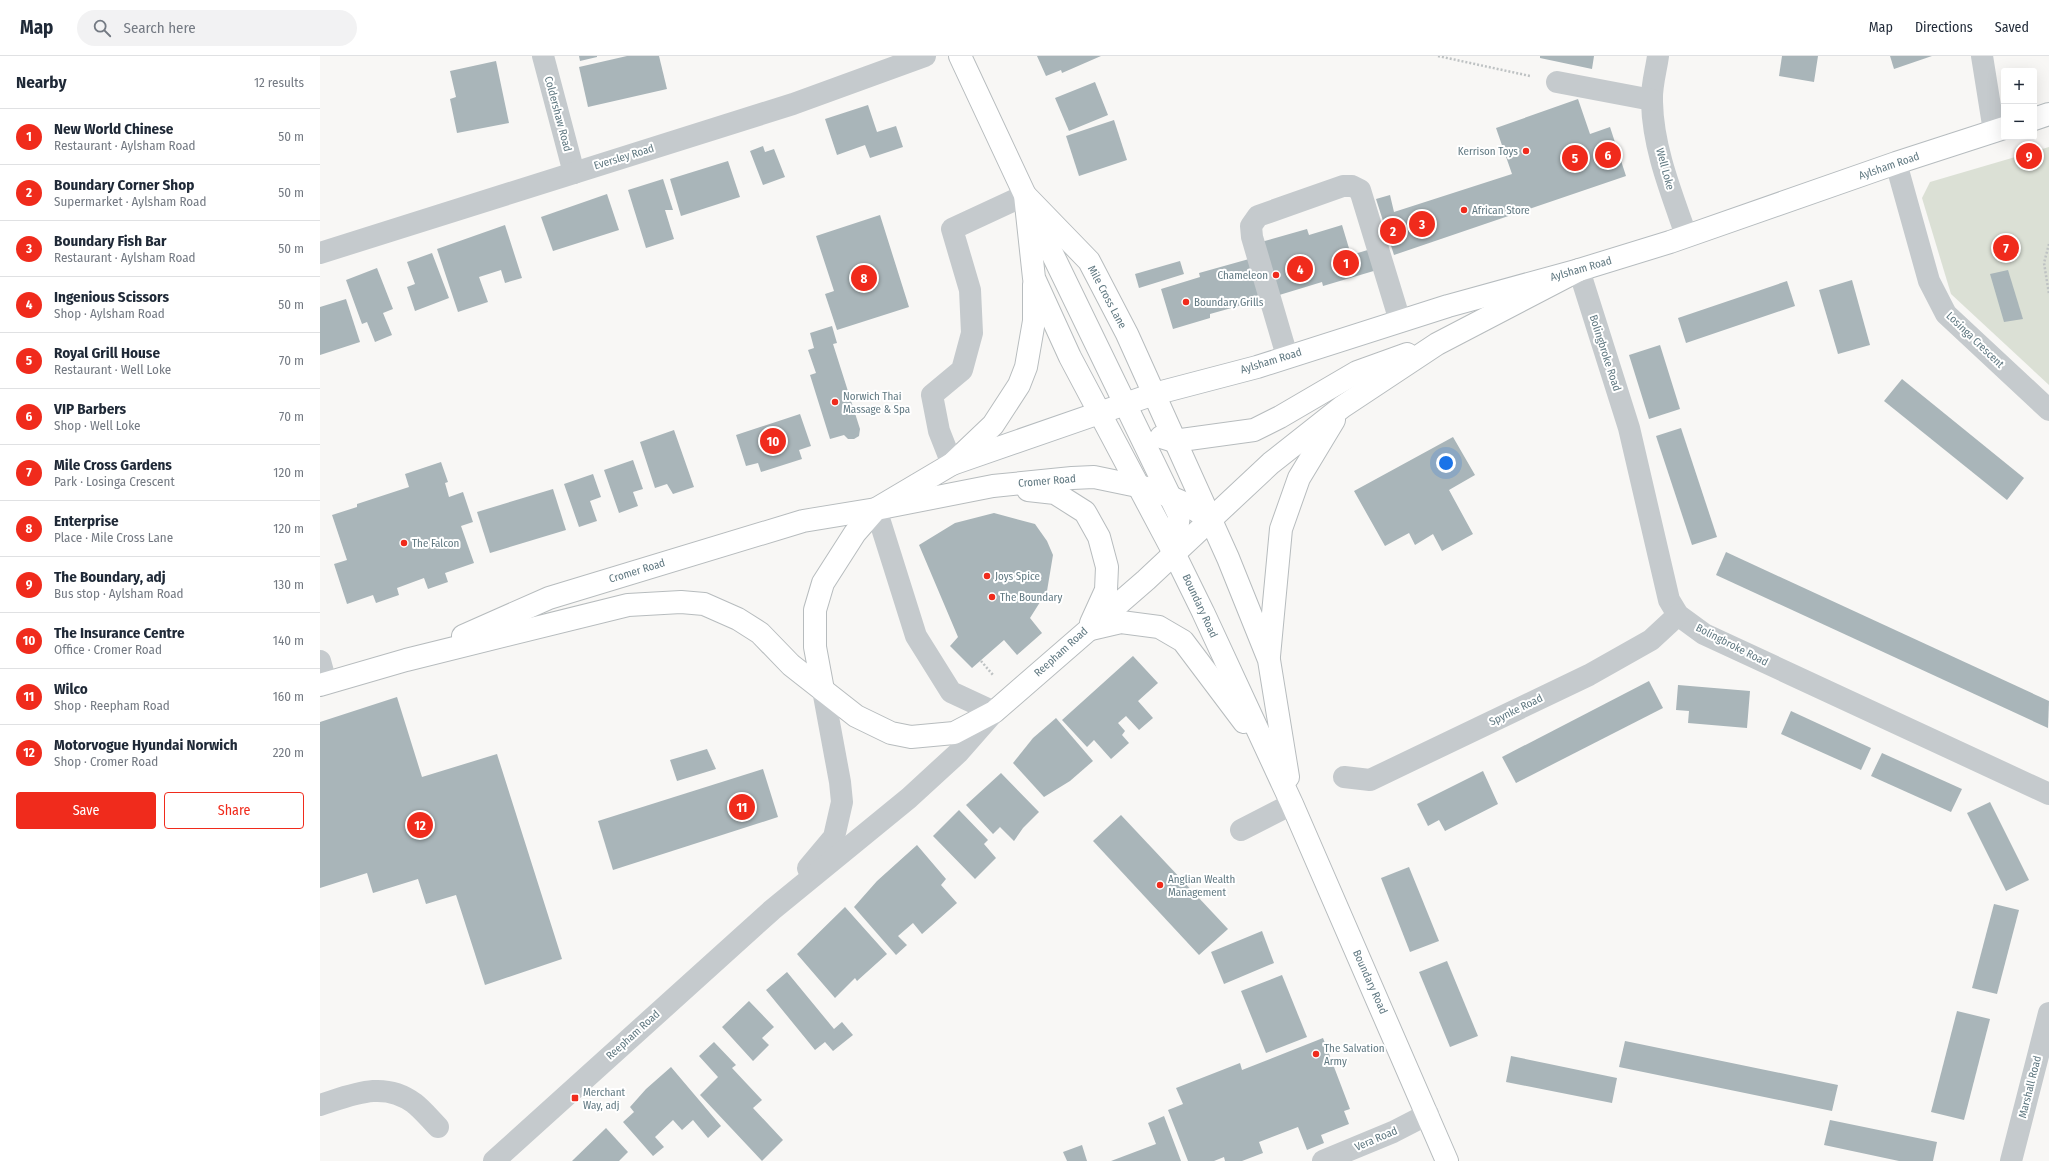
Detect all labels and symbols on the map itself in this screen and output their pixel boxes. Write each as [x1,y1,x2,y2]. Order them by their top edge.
street label: Coldershaw Road [542,75,574,153]
pin: 6 [1595,140,1621,170]
pin: 9 [2016,141,2042,171]
street label: Eversley Road [592,142,656,172]
pin: 5 [1562,143,1588,173]
place label: Kerrison Toys [1458,145,1518,158]
marker: Kerrison Toys [1521,146,1531,156]
street label: Well Loke [1653,147,1677,191]
street label: Aylsham Road [1857,150,1921,182]
place label: African Store [1472,204,1530,217]
marker: African Store [1459,205,1469,215]
pin: 3 [1409,209,1435,239]
pin: 2 [1380,216,1406,246]
pin: 7 [1993,233,2019,263]
pin: 1 [1333,248,1359,278]
pin: 4 [1287,254,1313,284]
street label: Aylsham Road [1549,254,1613,284]
pin: 8 [851,263,877,293]
street label: Mile Cross Lane [1085,263,1129,331]
place label: Chameleon [1218,269,1268,282]
marker: Chameleon [1271,270,1281,280]
place label: Boundary Grills [1194,296,1264,309]
marker: Boundary Grills [1181,297,1191,307]
street label: Losinga Crescent [1943,309,2007,371]
street label: Bolingbroke Road [1587,313,1623,393]
street label: Aylsham Road [1239,346,1303,376]
place label: Norwich Thai Massage & Spa [843,390,910,416]
marker: Norwich Thai Massage & Spa [830,397,840,407]
pin: 10 [760,426,786,456]
your location [1436,453,1456,473]
street label: Cromer Road [1018,472,1076,490]
place label: The Falcon [412,537,459,550]
marker: The Falcon [399,538,409,548]
street label: Cromer Road [607,556,667,586]
place label: Joys Spice [995,570,1040,583]
marker: Joys Spice [982,571,992,581]
street label: Boundary Road [1180,572,1220,640]
place label: The Boundary [1000,591,1062,604]
marker: The Boundary [987,592,997,602]
street label: Bolingbroke Road [1694,621,1770,669]
street label: Reepham Road [1032,625,1090,679]
street label: Spynke Road [1487,691,1545,729]
pin: 11 [729,792,755,822]
pin: 12 [407,810,433,840]
place label: Anglian Wealth Management [1168,873,1235,899]
marker: Anglian Wealth Management [1155,880,1165,890]
street label: Boundary Road [1350,948,1390,1016]
street label: Reepham Road [604,1008,662,1062]
place label: The Salvation Army [1324,1042,1385,1068]
marker: The Salvation Army [1311,1049,1321,1059]
street label: Marshall Road [2016,1054,2044,1120]
place label: Merchant Way, adj [583,1086,625,1112]
marker: Merchant Way, adj [570,1093,580,1103]
street label: Vera Road [1353,1124,1399,1154]

